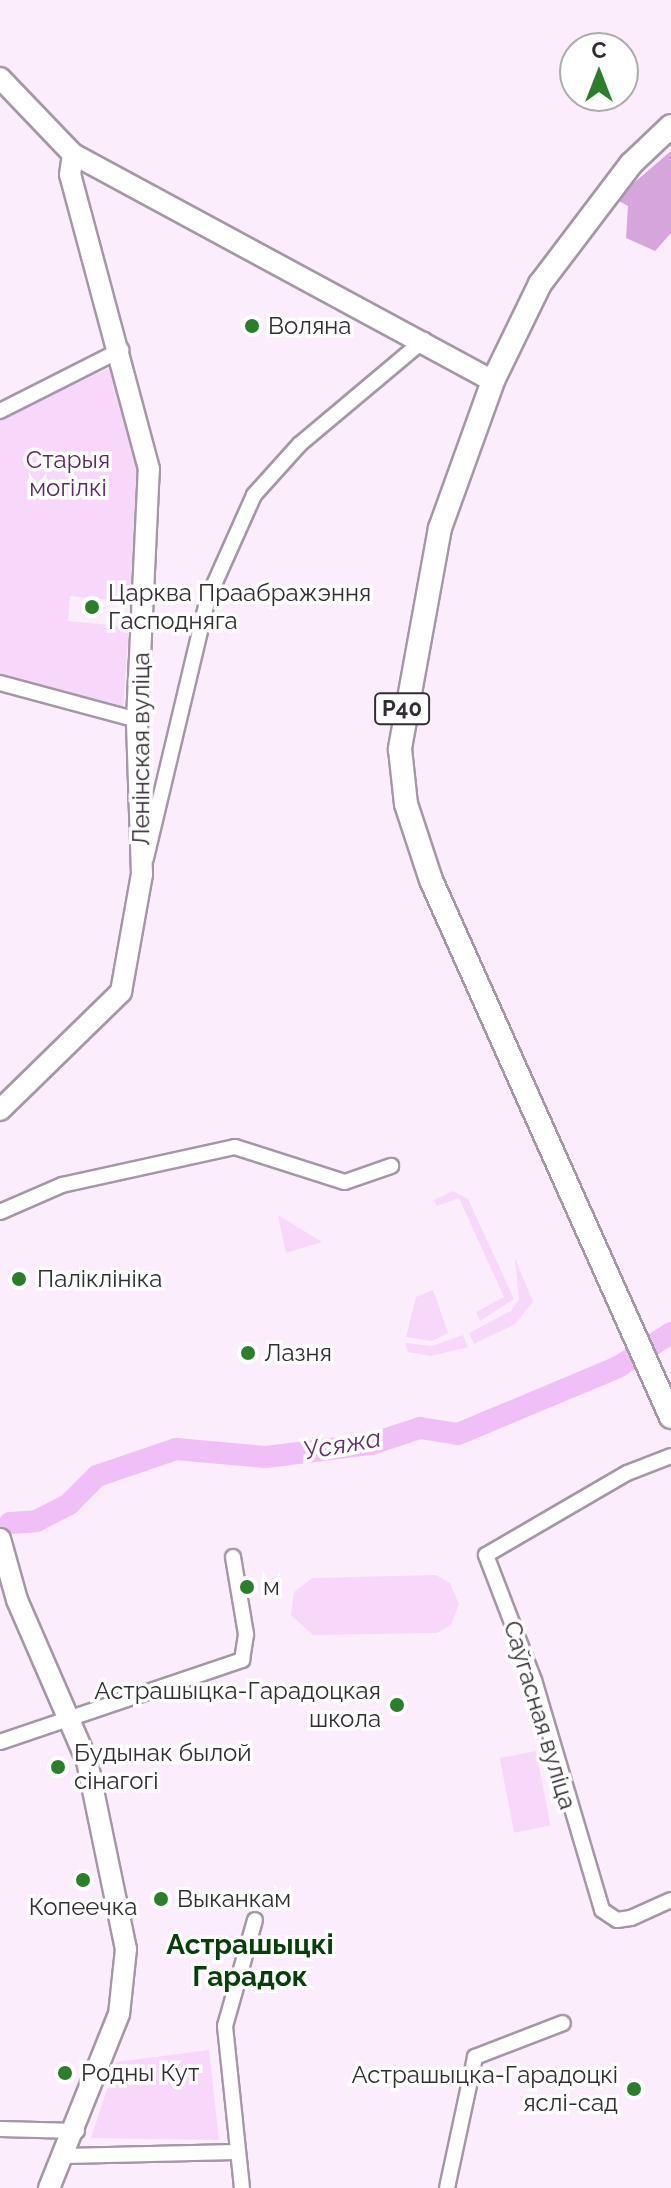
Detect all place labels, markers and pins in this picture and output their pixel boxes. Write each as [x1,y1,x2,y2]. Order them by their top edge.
place label: Воляна [268,312,351,340]
marker: Воляна [243,317,261,335]
place label: Царква Праабражэння Гасподняга [108,579,371,635]
marker: Царква Праабражэння Гасподняга [83,598,101,616]
place label: Паліклініка [37,1265,162,1293]
marker: Паліклініка [8,1268,30,1290]
place label: Лазня [264,1339,332,1367]
marker: Лазня [239,1344,257,1362]
place label: м [263,1573,280,1601]
marker: м [238,1578,256,1596]
place label: Астрашыцка-Гарадоцкая школа [94,1677,381,1733]
marker: Астрашыцка-Гарадоцкая школа [388,1696,406,1714]
place label: Будынак былой сінагогі [74,1739,252,1795]
marker: Будынак былой сінагогі [49,1758,67,1776]
marker: Копеечка [74,1871,92,1889]
place label: Выканкам [177,1885,291,1913]
marker: Выканкам [152,1890,170,1908]
place label: Копеечка [29,1893,137,1921]
place label: Родны Кут [81,2059,199,2087]
place label: Астрашыцка-Гарадоцкі яслі-сад [352,2061,618,2117]
marker: Родны Кут [56,2064,74,2082]
marker: Астрашыцка-Гарадоцкі яслі-сад [625,2080,643,2098]

